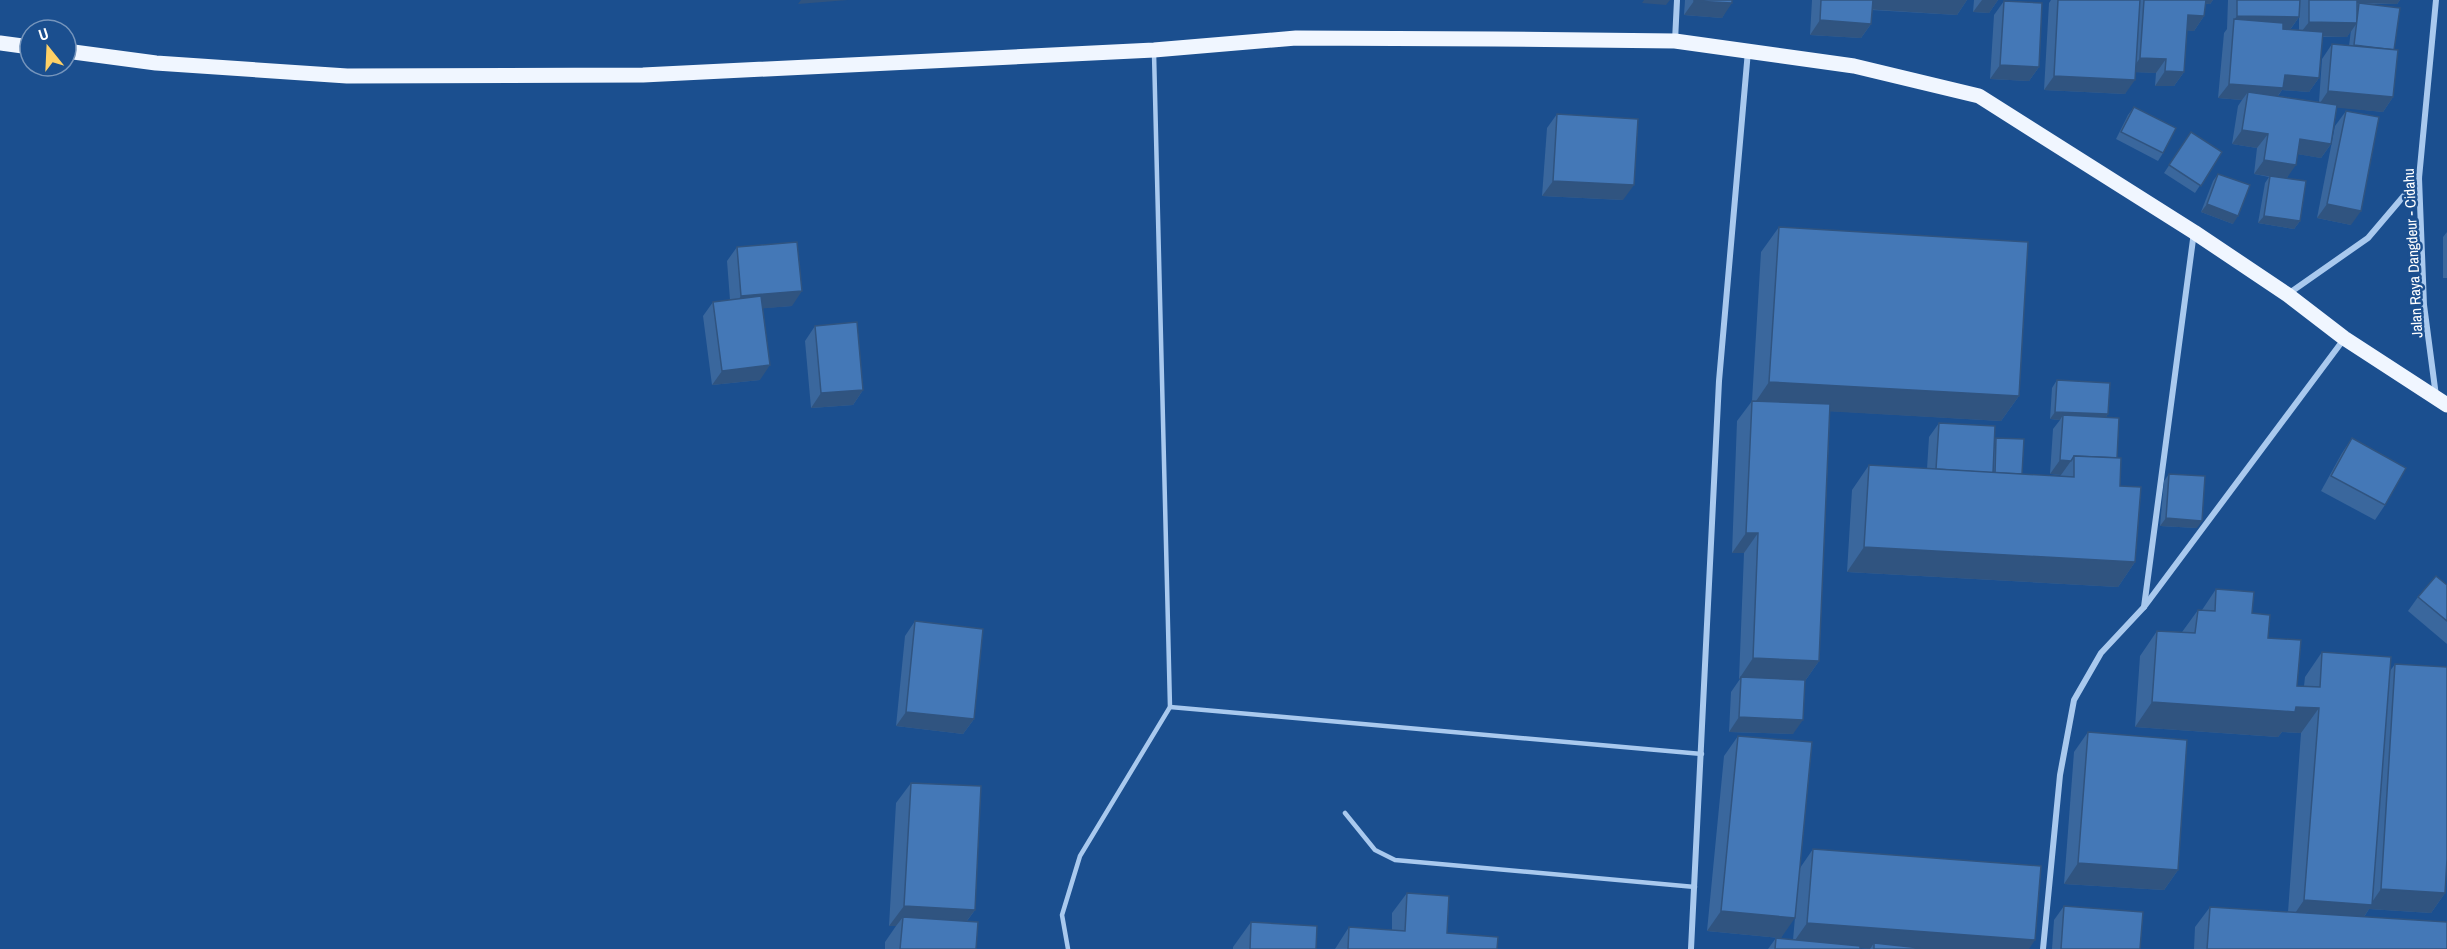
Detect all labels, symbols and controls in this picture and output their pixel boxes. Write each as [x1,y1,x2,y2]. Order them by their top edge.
north arrow [18,18,78,78]
text: U [35,22,51,46]
street label: Jalan Raya Dangdeur - Cidahu [2398,168,2427,338]

